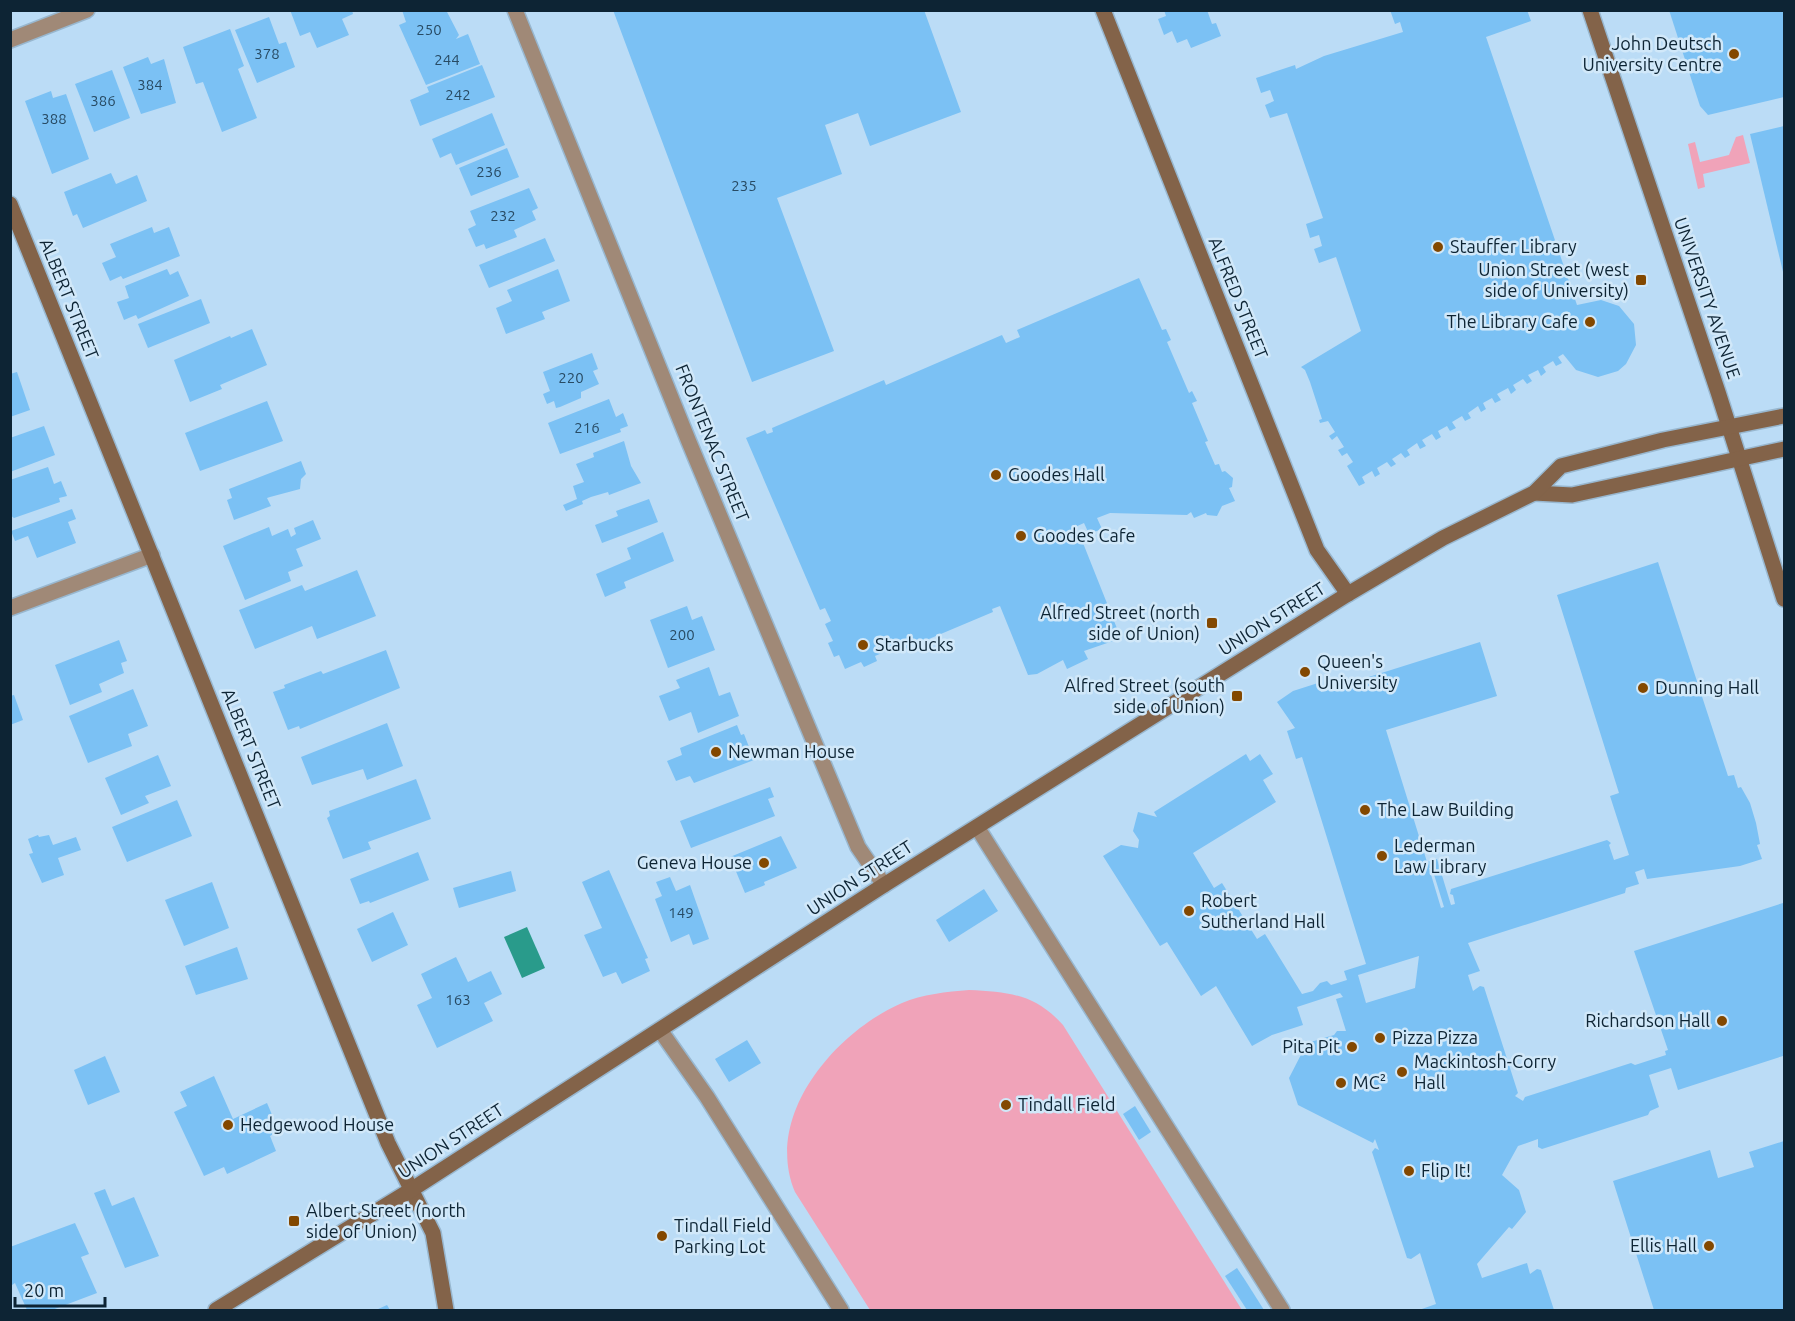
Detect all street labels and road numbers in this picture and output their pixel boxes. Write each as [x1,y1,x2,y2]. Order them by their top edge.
street label: UNIVERSITY AVENUE [1671,214,1745,381]
street label: ALFRED STREET [1205,234,1272,361]
street label: ALBERT STREET [37,235,103,362]
street label: FRONTENAC STREET [672,361,754,524]
street label: UNION STREET [1215,577,1328,659]
street label: ALBERT STREET [219,685,285,812]
street label: UNION STREET [803,836,916,919]
street label: UNION STREET [394,1099,507,1182]

